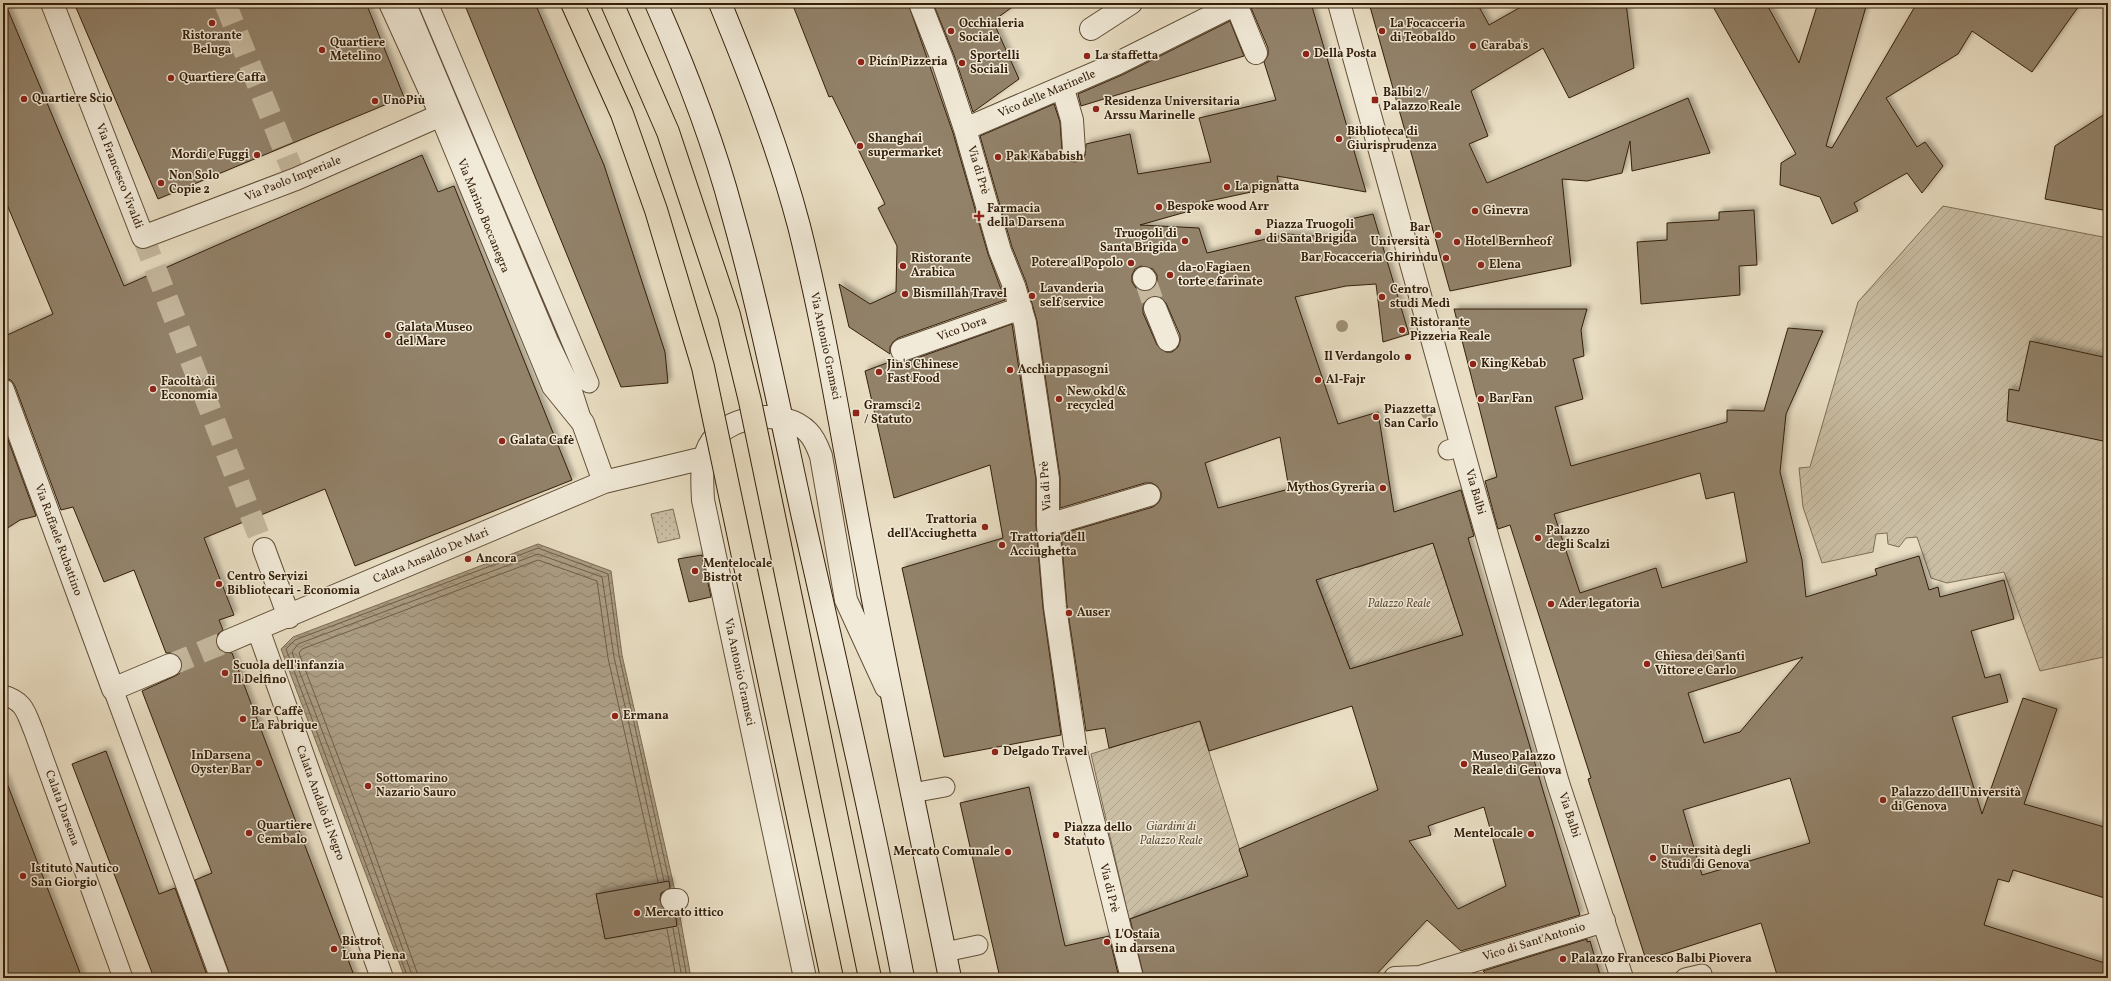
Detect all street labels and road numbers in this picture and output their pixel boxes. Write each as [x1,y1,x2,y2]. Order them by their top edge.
street label: Vico delle Marinelle [996,66,1099,122]
street label: Via Francesco Vivaldi [92,121,147,231]
street label: Via di Prè [963,144,993,197]
street label: Via Paolo Imperiale [242,152,344,206]
street label: Via Marino Boccanegra [453,156,513,276]
street label: Via Antonio Gramsci [806,291,844,402]
street label: Vico Dora [935,313,989,345]
street label: Via di Prè [1036,460,1056,512]
street label: Via Balbi [1461,467,1489,517]
street label: Via Raffaele Rubattino [30,482,86,598]
street label: Calata Ansaldo De Mari [371,524,492,588]
street label: Via Antonio Gramsci [720,617,758,728]
street label: Calata Andalò di Negro [292,743,348,863]
street label: Calata Darsena [41,768,83,848]
street label: Via Balbi [1554,790,1584,840]
street label: Via di Prè [1095,862,1123,915]
street label: Vico di Sant'Antonio [1481,919,1587,965]

